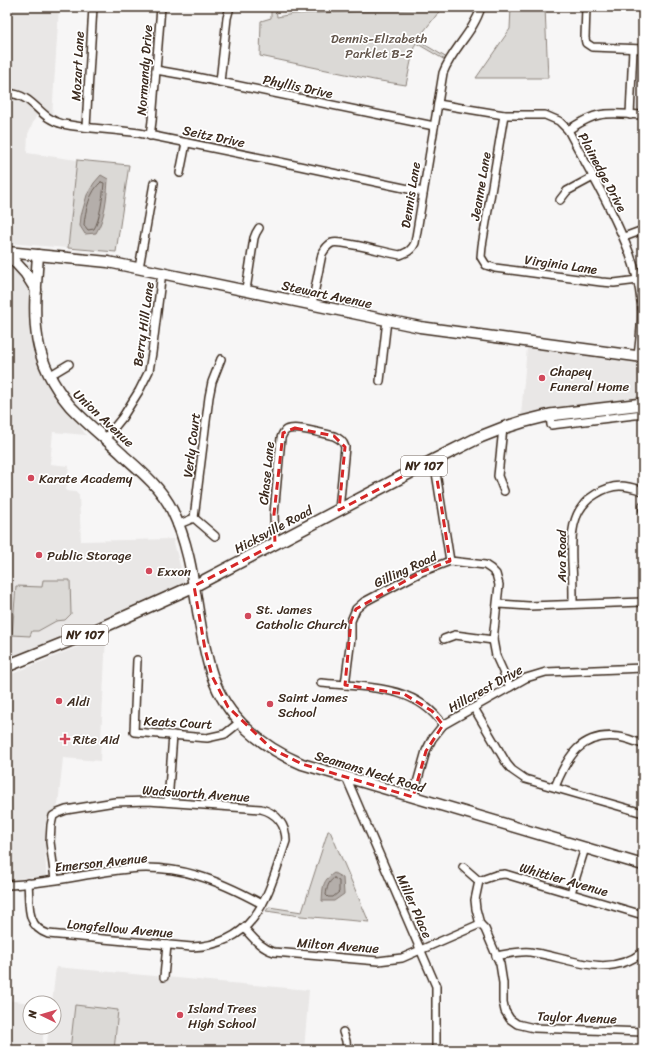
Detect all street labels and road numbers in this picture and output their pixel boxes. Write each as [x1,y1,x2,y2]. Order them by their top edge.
street label: Normandy Drive [130,24,159,116]
street label: Mozart Lane [64,30,91,102]
street label: Phyllis Drive [261,68,335,105]
street label: Seitz Drive [181,119,247,154]
street label: Plainedge Drive [572,128,633,216]
street label: Jeanne Lane [463,150,498,223]
street label: Dennis Lane [394,160,427,230]
street label: Virginia Lane [523,248,599,281]
street label: Stewart Avenue [280,274,375,315]
street label: Berry Hill Lane [126,280,161,368]
street label: Union Avenue [67,383,140,453]
street label: Verly Court [176,411,207,479]
street label: Chase Lane [252,440,281,506]
road number: NY 107 [401,456,447,476]
street label: Hicksville Road [230,499,318,560]
street label: Ava Road [550,529,573,583]
street label: Gilling Road [370,544,442,594]
road number: NY 107 [62,625,108,645]
street label: Hillcrest Drive [443,658,527,719]
street label: Keats Court [143,709,213,736]
street label: Seamans Neck Road [312,744,429,799]
street label: Wadsworth Avenue [141,778,250,809]
street label: Emerson Avenue [54,846,149,879]
street label: Whittier Avenue [517,856,611,903]
street label: Miller Place [390,870,439,942]
street label: Longfellow Avenue [66,912,174,945]
street label: Milton Avenue [296,931,380,960]
street label: Taylor Avenue [537,1005,618,1030]

